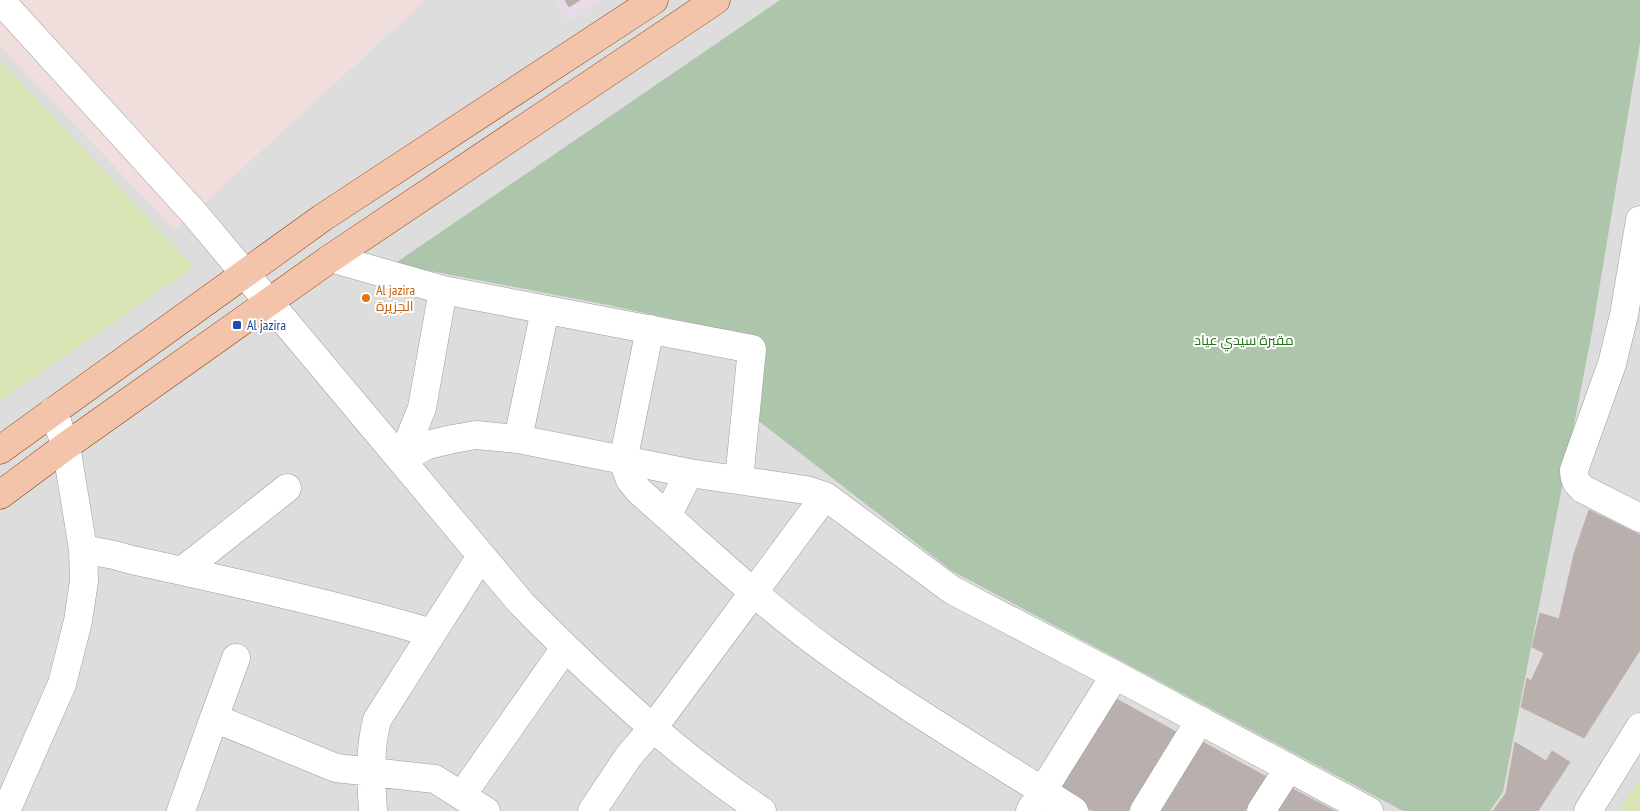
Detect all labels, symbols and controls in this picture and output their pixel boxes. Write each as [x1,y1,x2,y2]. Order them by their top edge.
place label: Al jazira الجزيرة [376,281,415,315]
marker: Al jazira الجزيرة [360,292,372,304]
place label: Al jazira [247,316,286,334]
marker: Al jazira [231,319,243,331]
park label: مقبرة سيدي عياد [1194,331,1294,352]

